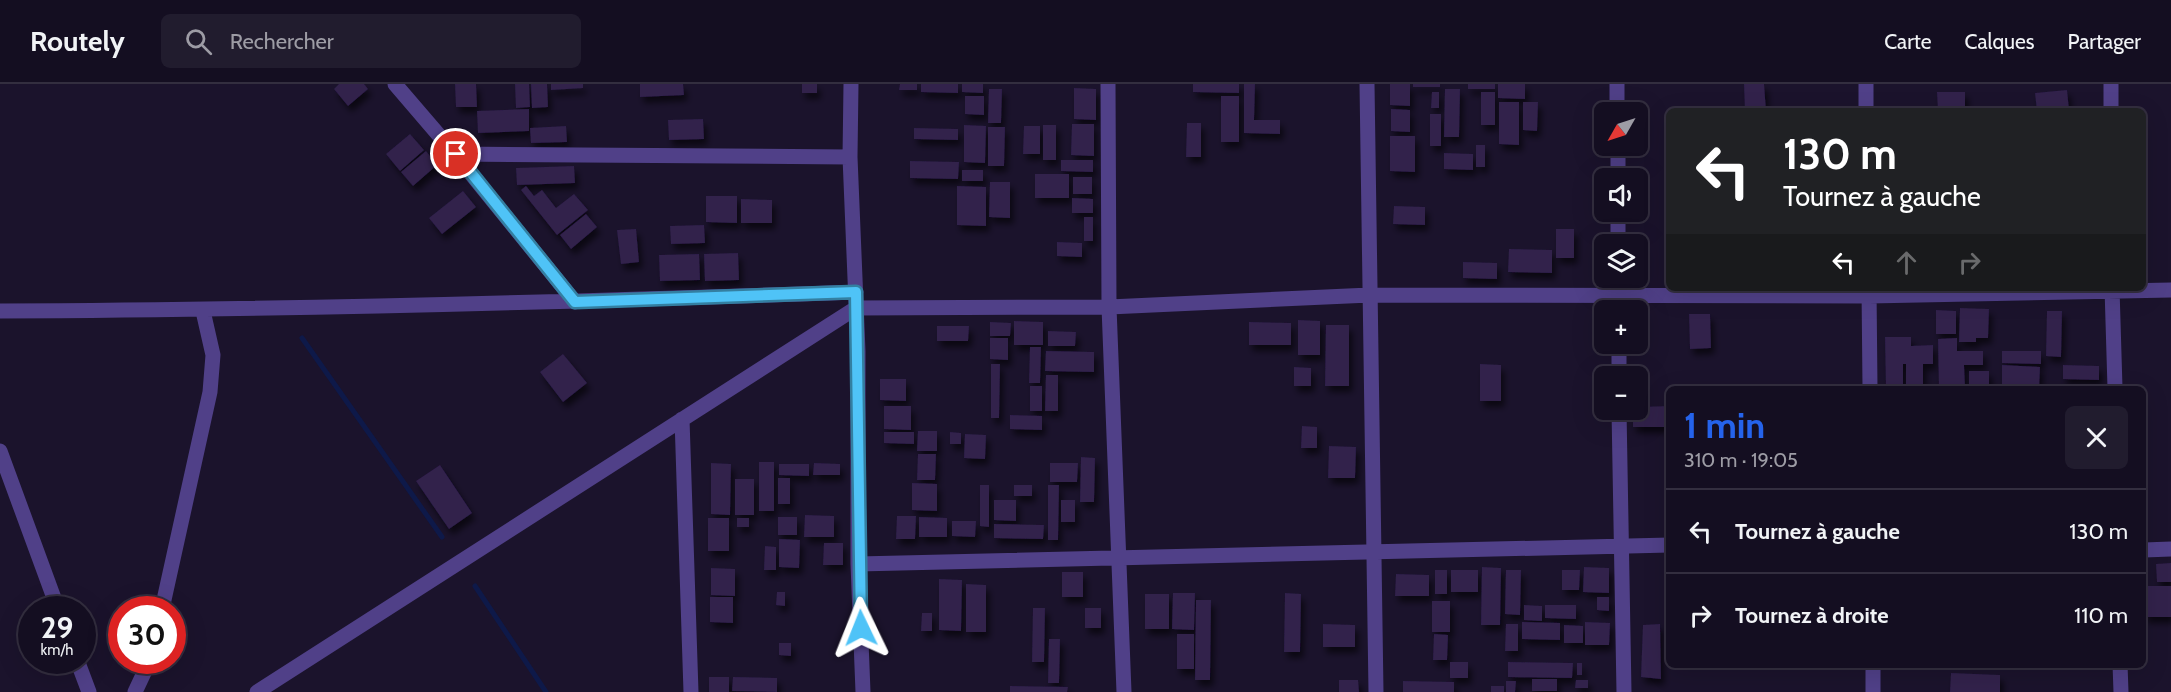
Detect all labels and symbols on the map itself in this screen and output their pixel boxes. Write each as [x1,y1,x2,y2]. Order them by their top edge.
north arrow [1594,102,1648,156]
pin [430,128,481,179]
speed limit sign: 30 [108,596,186,674]
position arrow [829,596,893,660]

